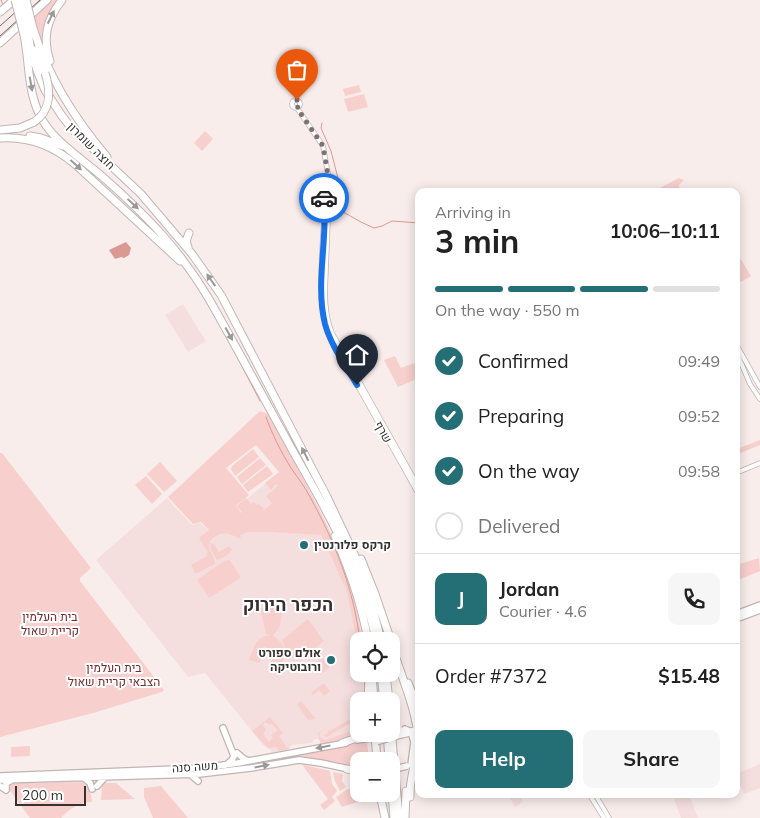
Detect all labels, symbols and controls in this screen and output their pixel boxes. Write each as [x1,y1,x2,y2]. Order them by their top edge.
one-way arrow [47,9,56,24]
pin [276,49,318,100]
icon: bag [283,56,311,84]
one-way arrow [27,76,35,92]
street label: חוצה שומרון [64,119,118,173]
one-way arrow [70,160,83,171]
courier [299,173,349,223]
icon: car [310,184,338,212]
one-way arrow [127,198,139,210]
text: Arriving in [435,202,511,222]
text: 10:06–10:11 [610,219,720,243]
text: 3 min [435,221,519,261]
one-way arrow [206,273,216,286]
text: On the way · 550 m [435,300,580,320]
one-way arrow [225,327,233,342]
pin [336,334,378,385]
icon: home [343,341,371,369]
icon: check [435,347,463,375]
text: Confirmed [478,349,569,373]
text: 09:49 [678,351,720,371]
icon: check [435,402,463,430]
text: Preparing [478,404,564,428]
text: 09:52 [678,406,720,426]
street label: שרף [371,418,396,445]
one-way arrow [301,446,309,461]
icon: check [435,457,463,485]
text: On the way [478,459,580,483]
text: 09:58 [678,461,720,481]
text: Delivered [478,514,560,538]
place label: קרקס פלורנטין [314,537,391,552]
marker: קרקס פלורנטין [298,539,310,551]
button: phone [668,573,720,625]
text: Jordan [499,577,559,601]
text: J [458,587,464,611]
district label: הכפר הירוק [243,593,333,616]
text: Courier · 4.6 [499,601,587,621]
park label: בית העלמין קריית שאול [21,609,79,638]
map controls [350,632,400,802]
button: locate [350,632,400,682]
place label: אולם ספורט ורובוטיקה [258,645,321,674]
marker: אולם ספורט ורובוטיקה [325,654,337,666]
park label: בית העלמין הצבאי קריית שאול [68,660,160,689]
text: Order #7372 [435,664,547,688]
text: $15.48 [658,664,720,688]
button: + [350,692,400,742]
button: Help [435,730,573,788]
button: Share [583,730,720,788]
one-way arrow [315,743,330,751]
button: − [350,752,400,802]
street label: משה סנה [171,757,219,776]
one-way arrow [255,762,270,770]
scale bar [15,783,86,806]
text: 200 m [22,786,63,804]

